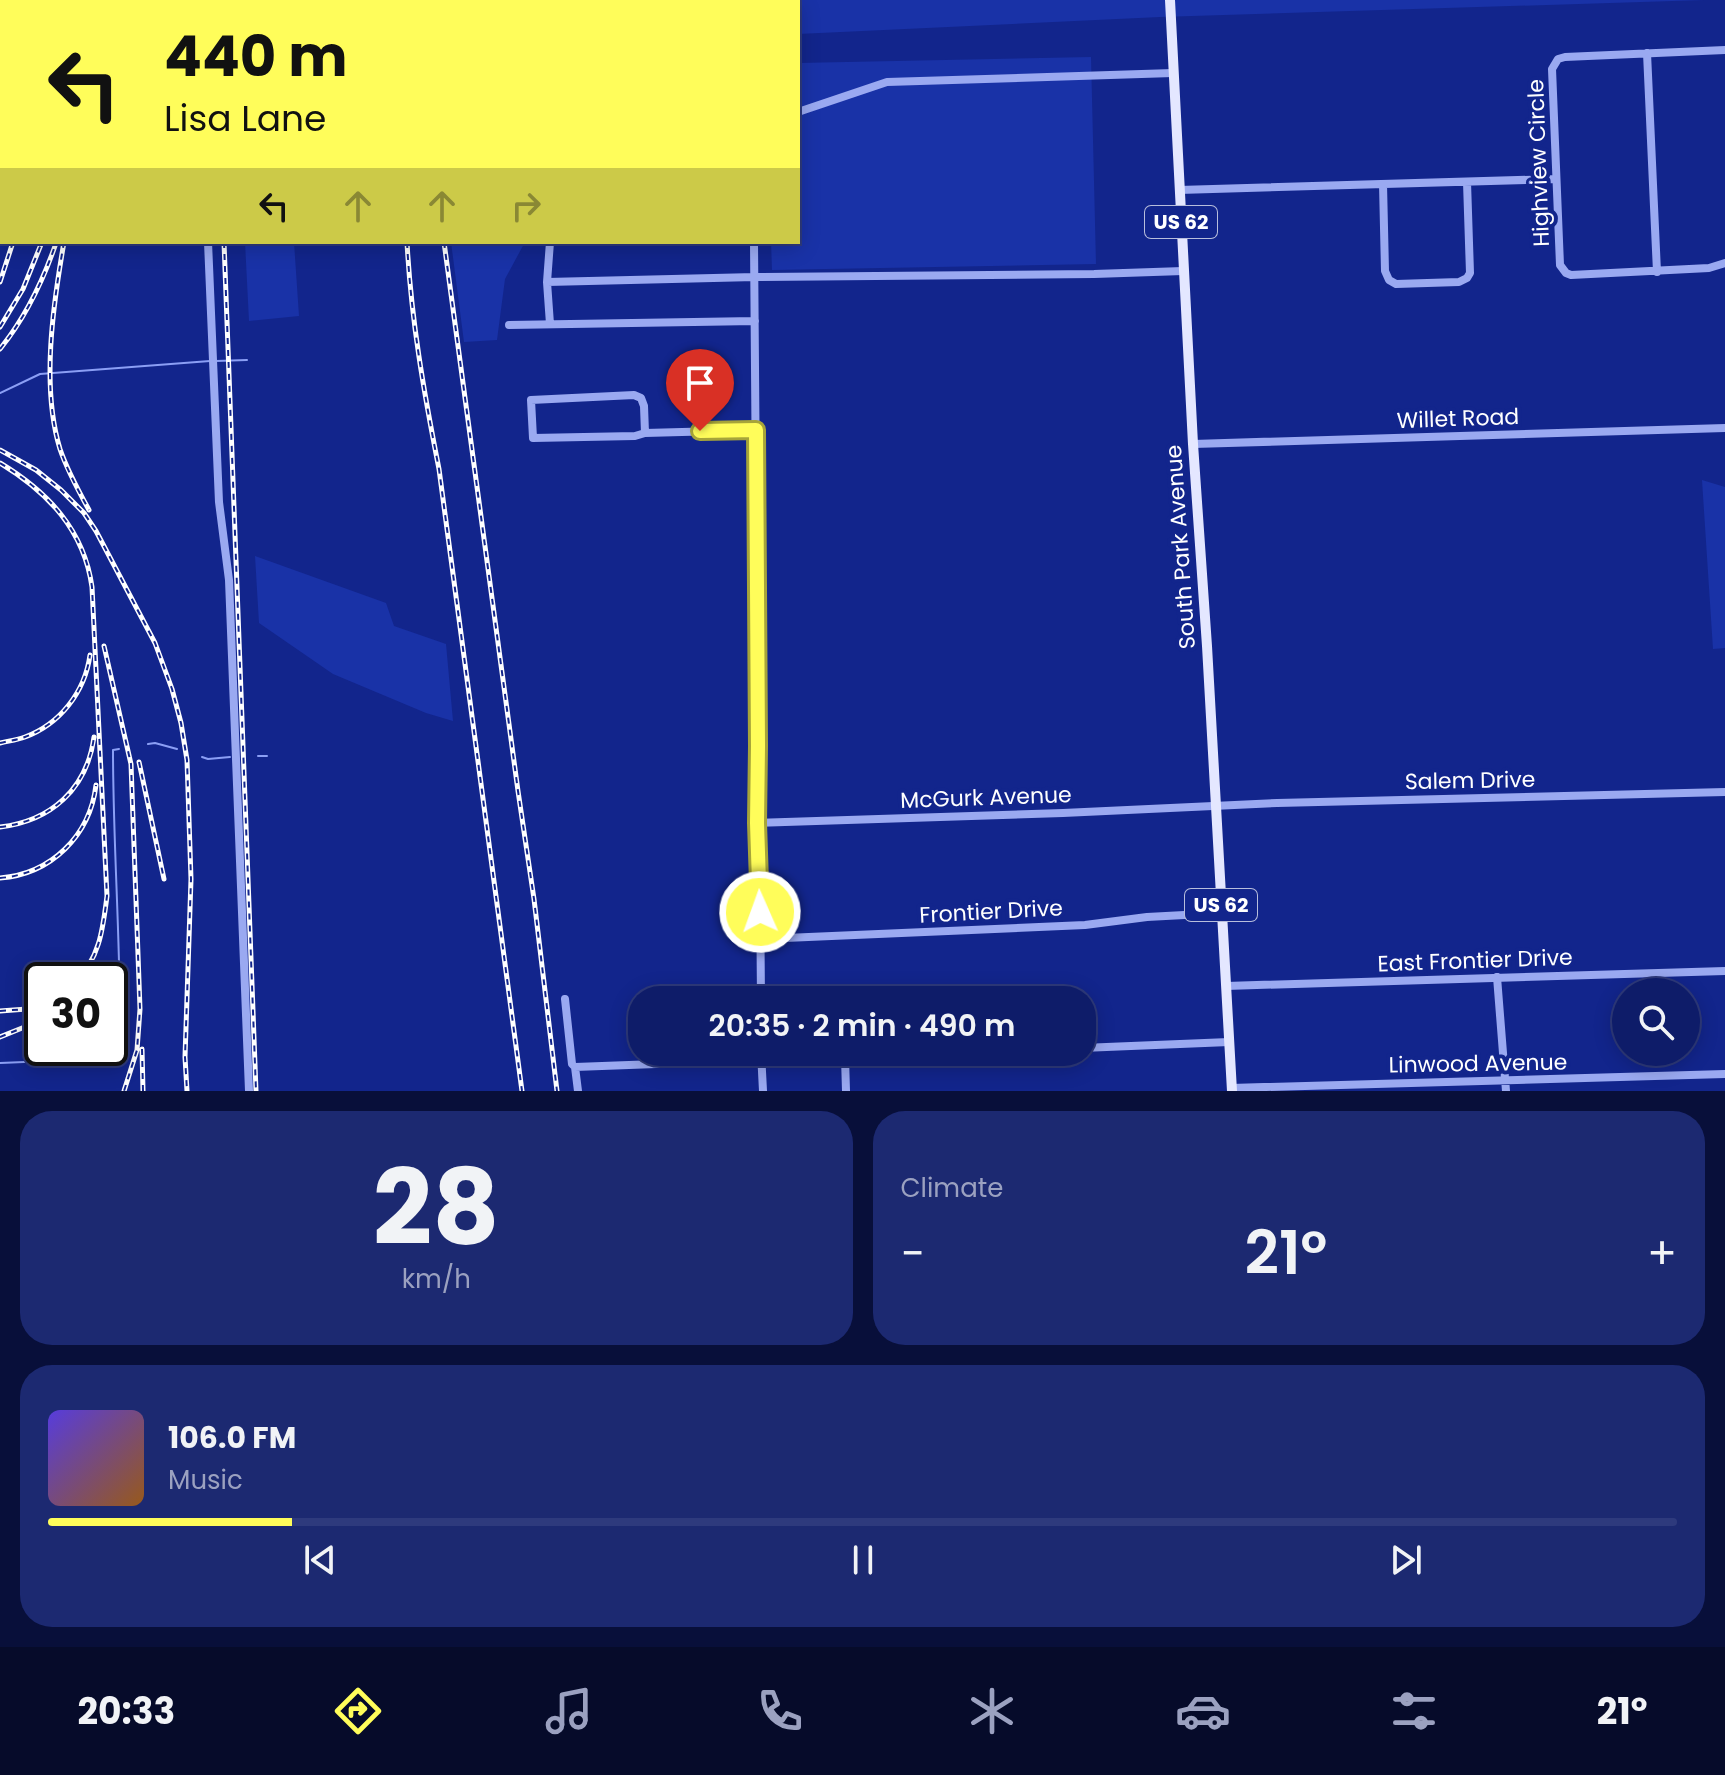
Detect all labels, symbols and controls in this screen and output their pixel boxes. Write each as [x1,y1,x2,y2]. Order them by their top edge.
text: 440 m [164,17,348,96]
icon: left [32,32,136,136]
street label: Highview Circle [1520,79,1557,247]
text: Lisa Lane [164,93,326,144]
icon: left [252,184,296,228]
icon: ahead [336,184,380,228]
icon: ahead [420,184,464,228]
icon: right [504,184,548,228]
road number: US 62 [1145,206,1217,238]
pin [666,349,734,431]
icon: arrive [678,361,722,405]
street label: Willet Road [1396,401,1520,436]
street label: South Park Avenue [1158,444,1203,650]
street label: Salem Drive [1404,764,1536,797]
street label: McGurk Avenue [900,779,1072,816]
position arrow [718,870,802,954]
road number: US 62 [1185,889,1257,921]
street label: Frontier Drive [918,892,1064,931]
street label: East Frontier Drive [1377,942,1573,979]
speed limit sign: 30 [24,962,128,1066]
map controls [1612,978,1700,1066]
button: search [1612,978,1700,1066]
text: 20:35 · 2 min · 490 m [708,1004,1016,1047]
street label: Linwood Avenue [1388,1046,1568,1081]
text: 28 [373,1135,500,1280]
text: Climate [901,1170,1003,1206]
text: 21° [1244,1211,1327,1295]
text: − [901,1223,925,1284]
text: + [1647,1223,1677,1284]
text: km/h [402,1261,471,1297]
text: 106.0 FM [168,1416,296,1459]
text: Music [168,1462,243,1498]
icon: previous [298,1538,342,1582]
icon: pause [841,1538,885,1582]
icon: next [1384,1538,1428,1582]
icon: directions [330,1683,386,1739]
icon: music [541,1683,597,1739]
icon: phone [752,1683,808,1739]
icon: climate [964,1683,1020,1739]
icon: car [1175,1683,1231,1739]
icon: filters [1386,1683,1442,1739]
text: 20:33 [78,1686,175,1737]
text: 21° [1597,1686,1647,1737]

